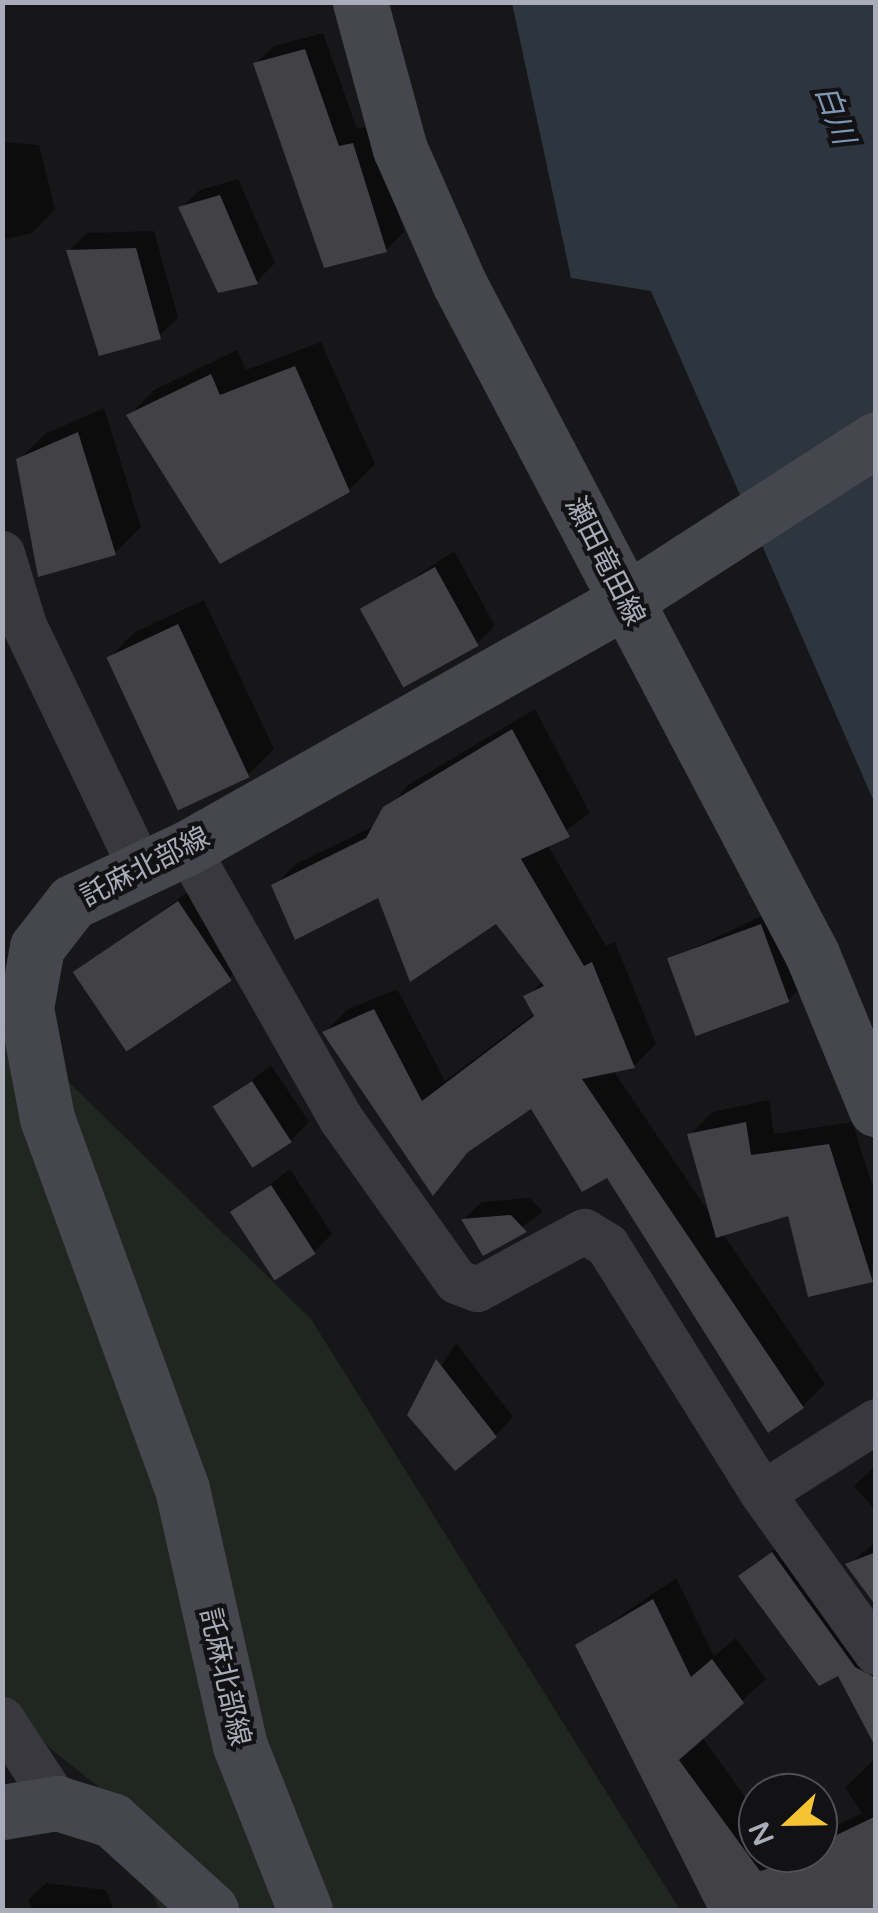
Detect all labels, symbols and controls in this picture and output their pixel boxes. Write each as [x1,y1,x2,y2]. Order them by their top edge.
water label: 白川 [807,81,861,149]
street label: 瀬田竜田線 [558,491,652,631]
street label: 託麻北部線 [75,820,215,914]
street label: 託麻北部線 [193,1605,257,1749]
north arrow [738,1773,838,1873]
text: N [742,1817,782,1850]

